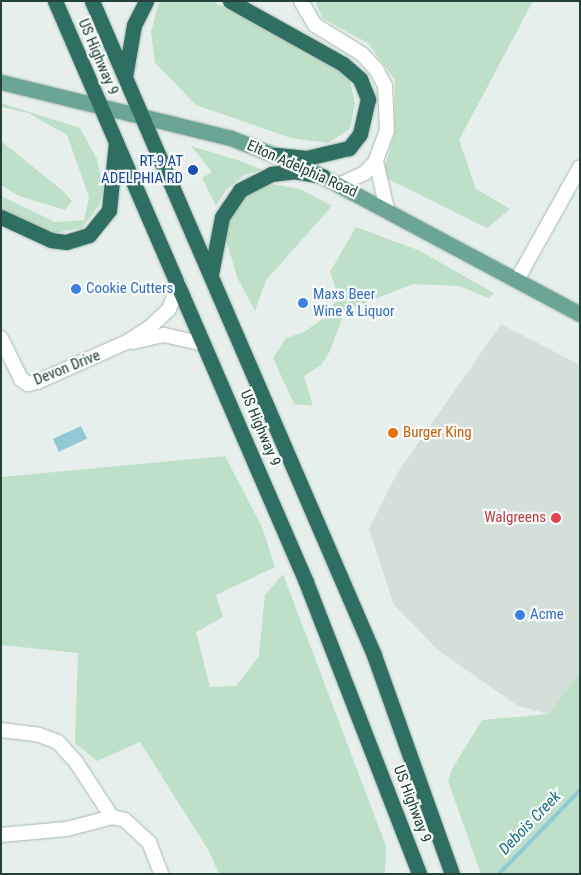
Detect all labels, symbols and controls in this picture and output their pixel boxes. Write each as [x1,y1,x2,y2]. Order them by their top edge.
street label: US Highway 9 [74,16,122,98]
street label: Elton Adelphia Road [244,137,360,201]
place label: RT-9 AT ADELPHIA RD [101,152,183,187]
marker: RT-9 AT ADELPHIA RD [187,164,199,176]
place label: Cookie Cutters [86,280,173,298]
marker: Cookie Cutters [70,283,82,295]
place label: Maxs Beer Wine & Liquor [313,285,395,320]
marker: Maxs Beer Wine & Liquor [297,297,309,309]
street label: Devon Drive [31,347,103,389]
street label: US Highway 9 [236,387,284,469]
place label: Burger King [403,424,472,442]
marker: Burger King [387,427,399,439]
place label: Walgreens [484,509,546,527]
marker: Walgreens [550,512,562,524]
place label: Acme [530,606,564,624]
marker: Acme [514,609,526,621]
street label: US Highway 9 [389,763,435,845]
water label: Debois Creek [495,787,565,859]

